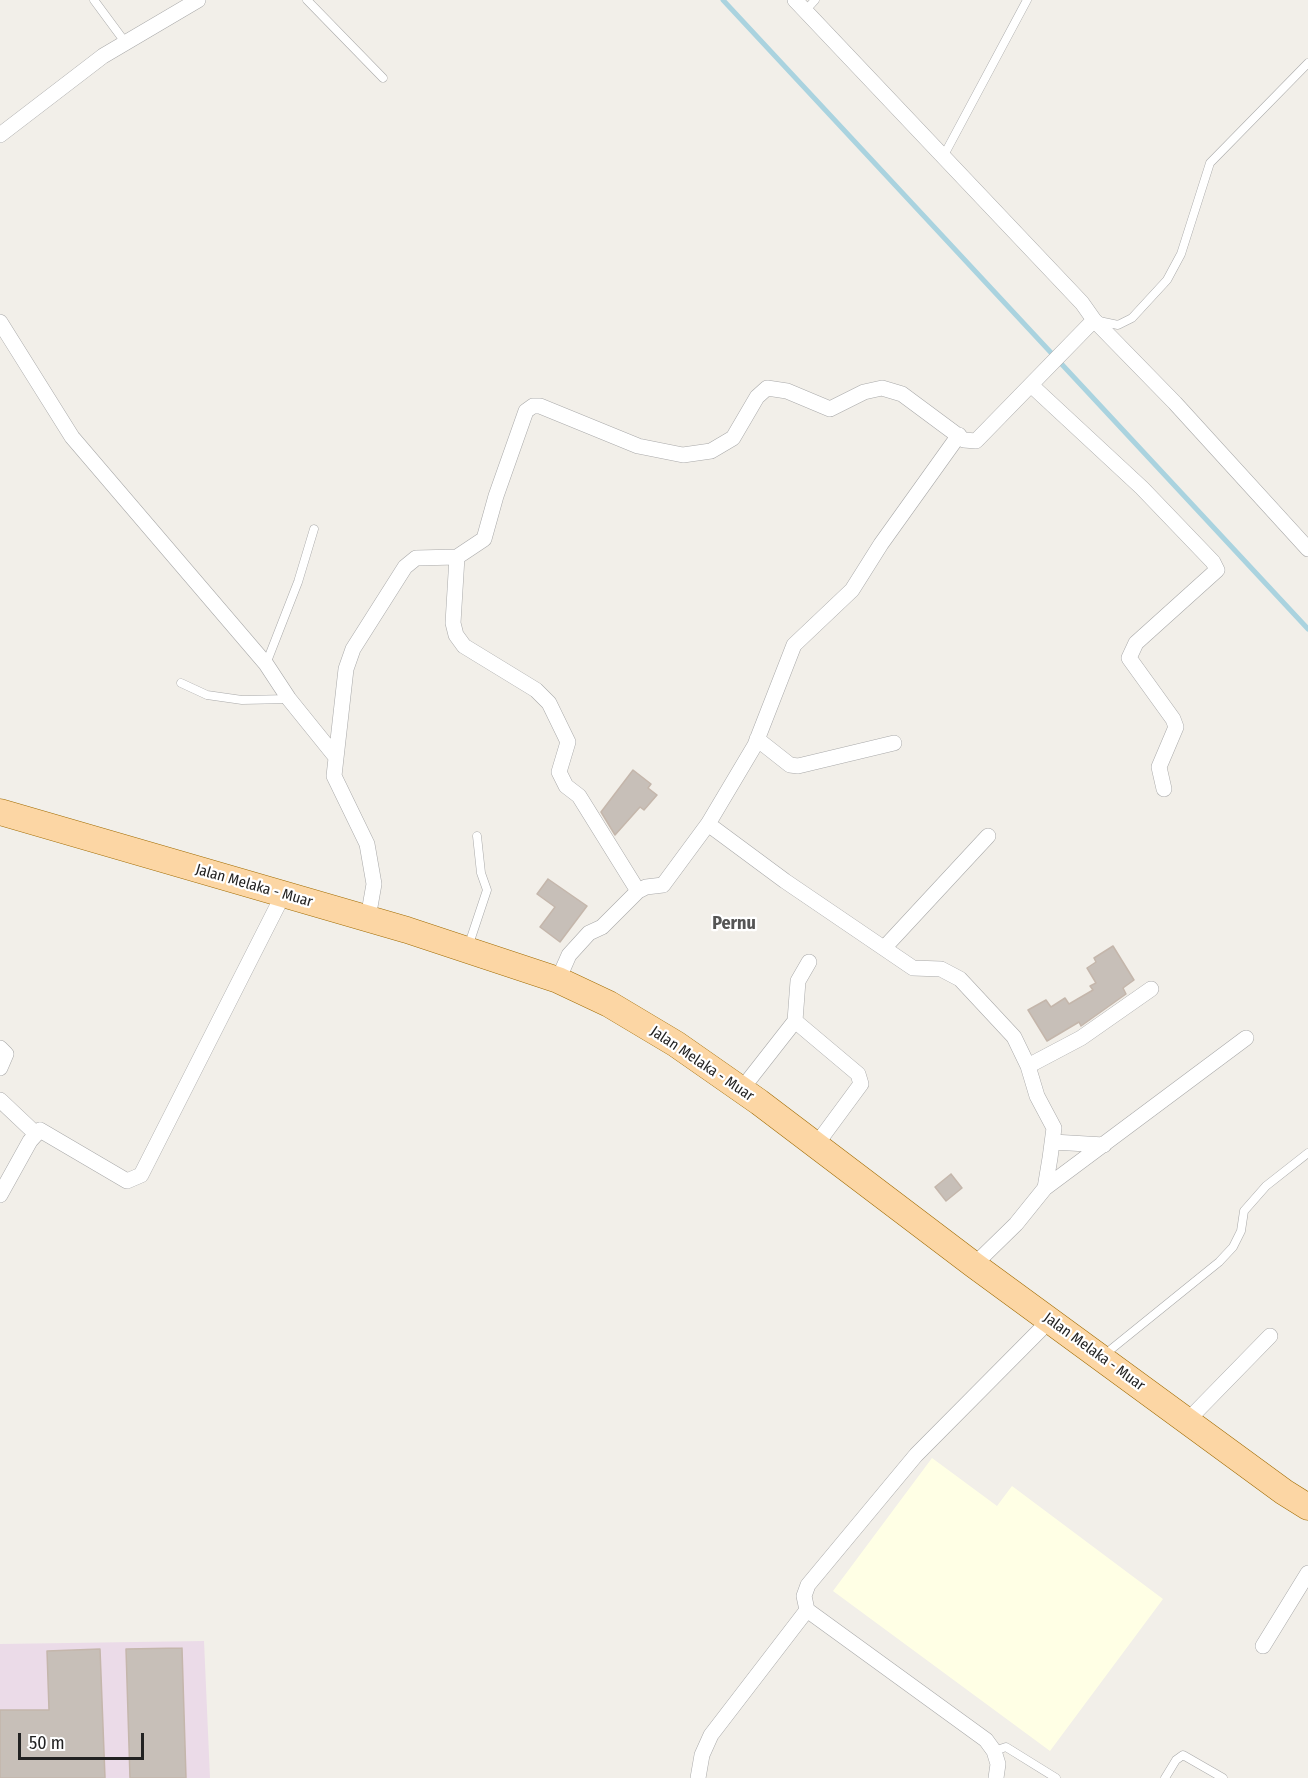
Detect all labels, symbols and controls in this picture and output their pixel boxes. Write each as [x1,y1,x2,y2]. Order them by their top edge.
street label: Jalan Melaka - Muar [193,861,315,911]
district label: Pernu [712,913,756,935]
street label: Jalan Melaka - Muar [647,1023,757,1105]
street label: Jalan Melaka - Muar [1040,1309,1148,1395]
scale bar [21,1721,147,1759]
text: 50 m [29,1732,65,1754]

